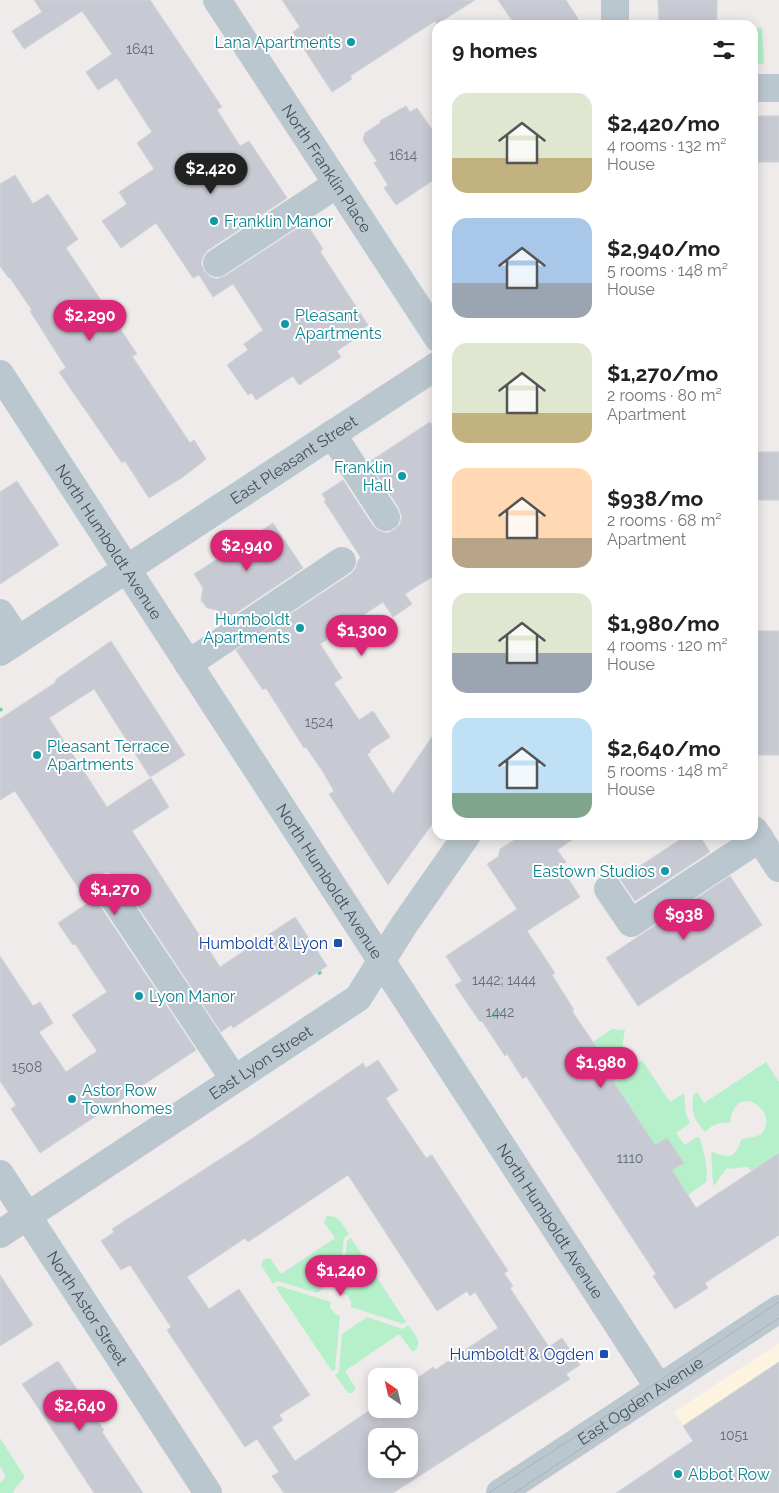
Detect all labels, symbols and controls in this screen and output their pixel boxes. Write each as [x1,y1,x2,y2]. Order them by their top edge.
place label: Lana Apartments [215,33,341,52]
marker: Lana Apartments [345,36,357,48]
icon: filters [710,36,738,64]
text: 9 homes [452,38,537,63]
house number: 1641 [126,41,154,57]
street label: North Franklin Place [278,100,376,236]
text: $2,420/mo [607,111,720,136]
icon: home [492,113,552,173]
text: 4 rooms · 132 m² [607,136,727,155]
house number: 1614 [389,147,417,163]
pin: $2,420 [170,152,252,195]
text: House [607,155,655,174]
text: $2,420 [186,159,236,178]
place label: Franklin Manor [224,212,334,231]
marker: Franklin Manor [208,215,220,227]
text: $2,940/mo [607,236,720,261]
icon: home [492,238,552,298]
text: 5 rooms · 148 m² [607,261,728,280]
text: House [607,280,655,299]
pin: $2,290 [49,300,131,342]
text: $2,290 [64,306,116,325]
place label: Pleasant Apartments [295,306,382,343]
marker: Pleasant Apartments [279,318,291,330]
text: $1,270/mo [607,361,718,386]
icon: home [492,363,552,423]
text: 2 rooms · 80 m² [607,386,722,405]
text: Apartment [607,405,686,424]
street label: East Pleasant Street [227,411,361,508]
place label: Franklin Hall [334,458,393,495]
street label: North Humboldt Avenue [52,461,166,623]
marker: Franklin Hall [396,470,408,482]
text: $938/mo [607,486,703,511]
icon: home [492,488,552,548]
text: 2 rooms · 68 m² [607,511,722,530]
pin: $2,940 [206,530,288,572]
text: Apartment [607,530,686,549]
text: $2,940 [221,536,273,555]
place label: Humboldt Apartments [203,610,291,647]
text: $1,980/mo [607,611,720,636]
icon: home [492,613,552,673]
pin: $1,300 [321,614,403,657]
text: $1,300 [337,621,387,640]
marker: Humboldt Apartments [294,622,306,634]
text: 4 rooms · 120 m² [607,636,728,655]
text: House [607,655,655,674]
house number: 1524 [305,714,334,730]
text: $2,640/mo [607,736,721,761]
place label: Pleasant Terrace Apartments [47,737,169,774]
icon: home [492,738,552,798]
marker: Pleasant Terrace Apartments [31,749,43,761]
text: 5 rooms · 148 m² [607,761,728,780]
text: House [607,780,655,799]
street label: North Humboldt Avenue [272,800,387,962]
place label: Eastown Studios [533,862,655,881]
marker: Eastown Studios [659,865,671,877]
pin: $1,270 [74,874,156,916]
text: $1,270 [90,880,140,899]
pin: $938 [654,898,714,941]
text: $938 [665,905,703,924]
place label: Humboldt & Lyon [199,934,328,953]
marker: Humboldt & Lyon [332,937,344,949]
house number: 1442; 1444 [472,972,536,988]
place label: Lyon Manor [149,987,236,1006]
marker: Lyon Manor [133,990,145,1002]
house number: 1442 [486,1004,514,1020]
street label: East Lyon Street [205,1021,316,1103]
pin: $1,980 [560,1046,642,1089]
text: $1,980 [576,1053,626,1072]
house number: 1508 [12,1059,42,1075]
place label: Astor Row Townhomes [82,1081,172,1118]
marker: Astor Row Townhomes [66,1093,78,1105]
street label: North Humboldt Avenue [493,1140,608,1302]
house number: 1110 [617,1150,643,1166]
street label: North Astor Street [43,1247,132,1369]
pin: $1,240 [300,1254,382,1297]
text: $1,240 [316,1261,366,1280]
place label: Humboldt & Ogden [450,1345,594,1364]
marker: Humboldt & Ogden [598,1348,610,1360]
street label: East Ogden Avenue [574,1352,706,1449]
north arrow [368,1368,418,1418]
map controls [368,1368,418,1478]
pin: $2,640 [39,1390,121,1432]
text: $2,640 [54,1396,106,1415]
house number: 1051 [720,1427,748,1443]
button: locate [368,1428,418,1478]
place label: Abbot Row [688,1465,770,1484]
marker: Abbot Row [672,1468,684,1480]

